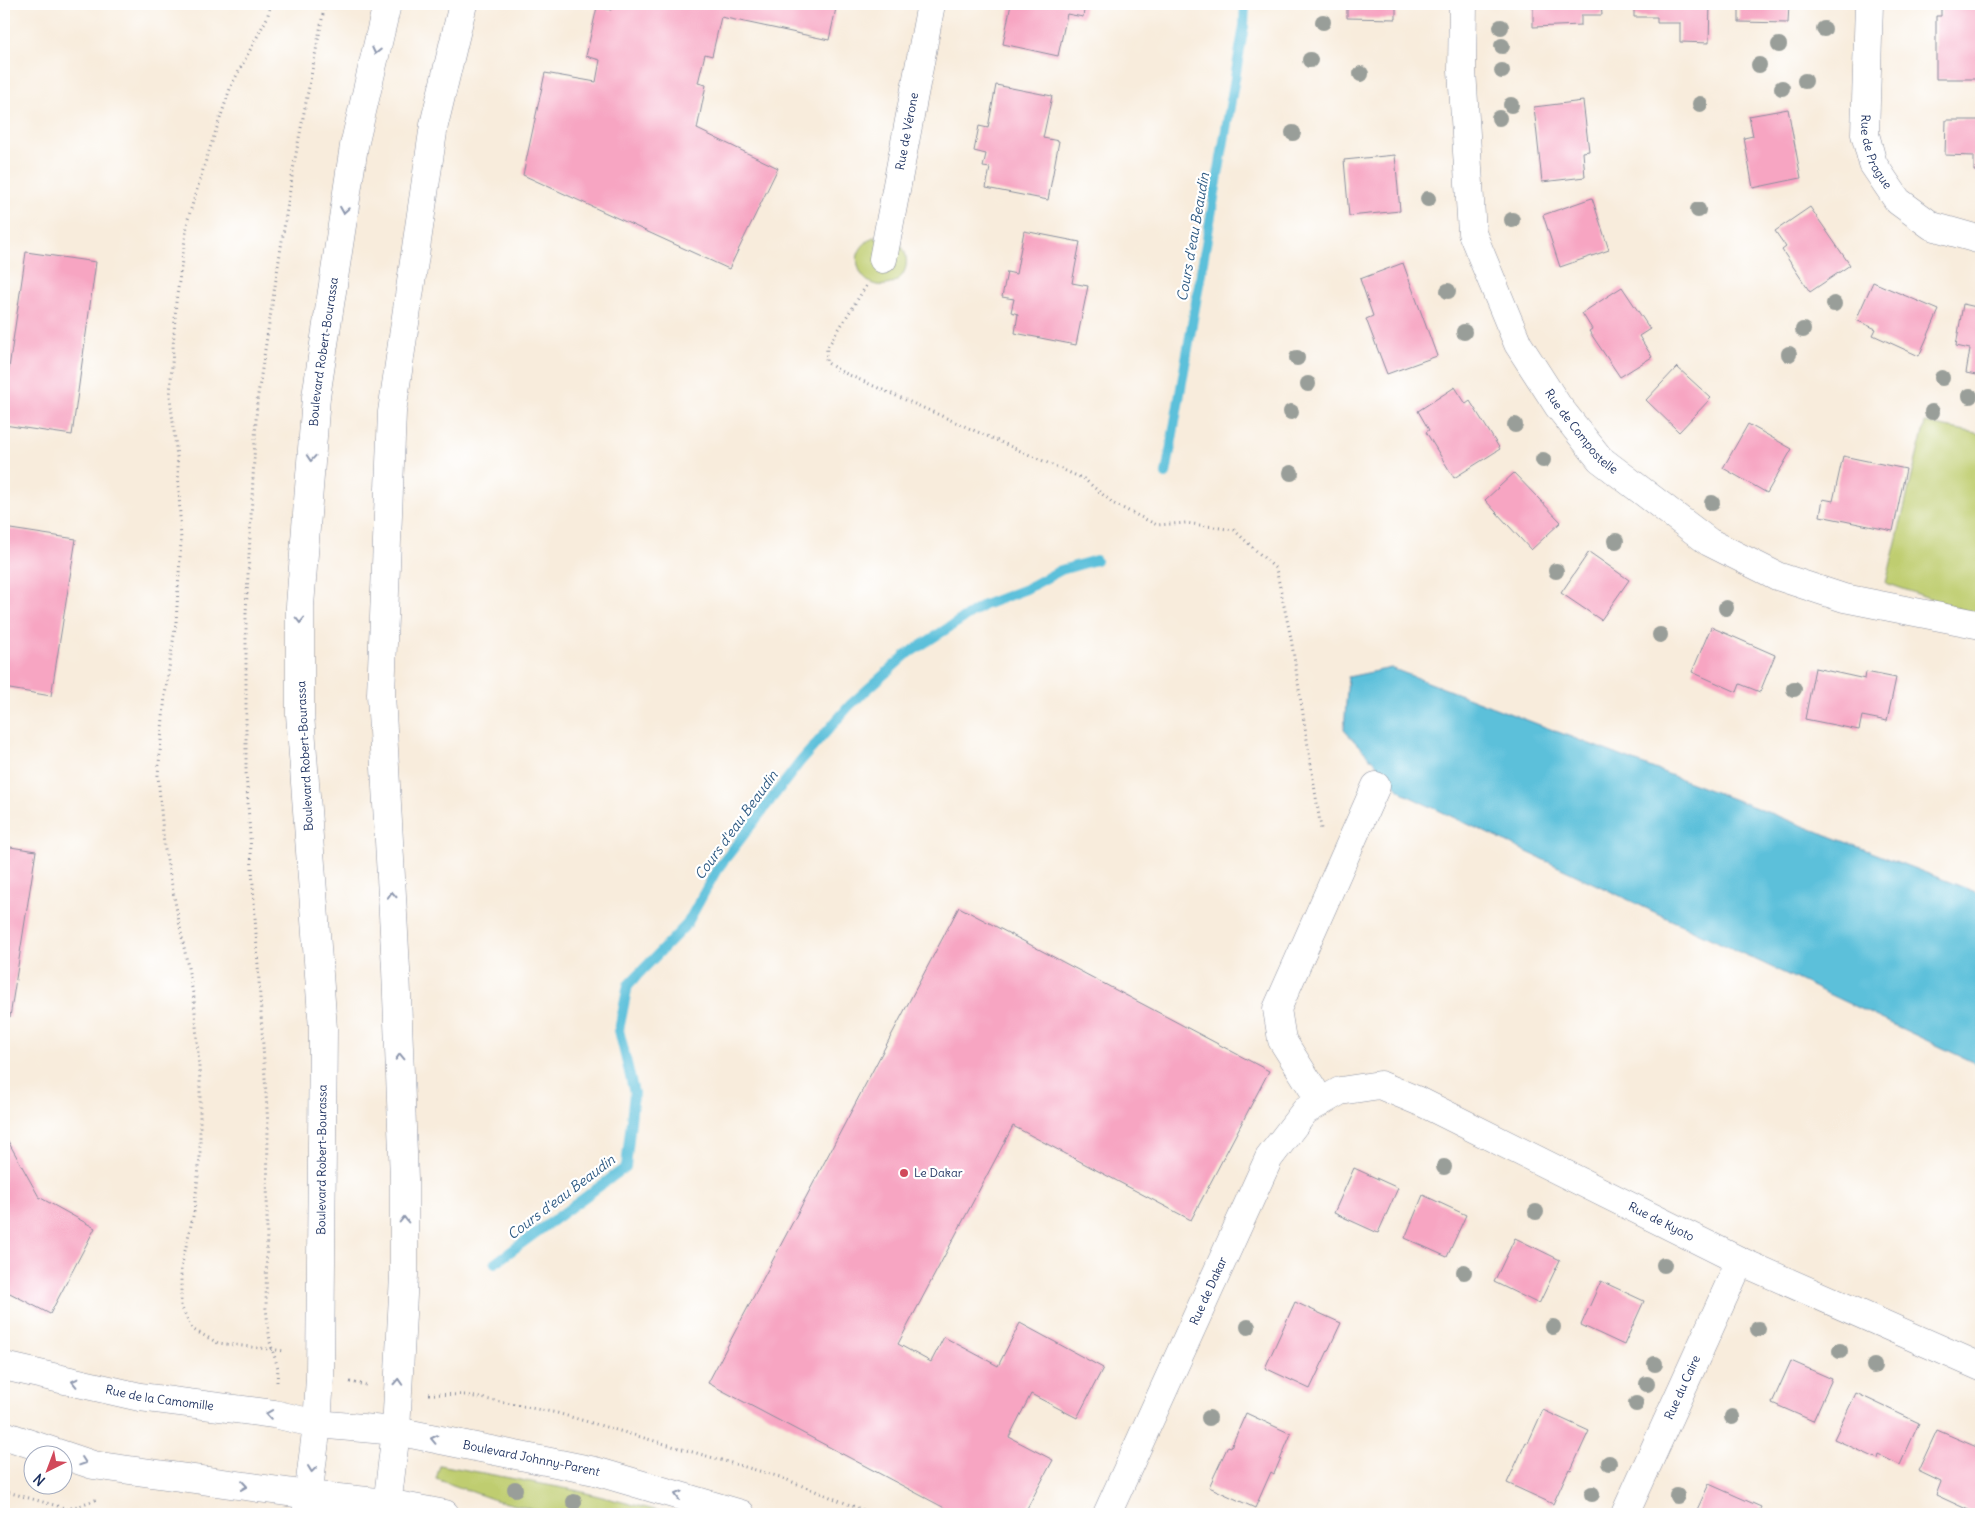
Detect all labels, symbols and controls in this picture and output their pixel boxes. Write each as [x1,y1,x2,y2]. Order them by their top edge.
one-way arrow [371,47,382,56]
street label: Rue de Vérone [892,91,921,171]
street label: Rue de Prague [1858,114,1896,191]
water label: Cours d'eau Beaudin [1173,170,1213,303]
one-way arrow [340,206,350,215]
street label: Boulevard Robert-Bourassa [306,276,341,427]
street label: Rue de Compostelle [1542,386,1621,477]
one-way arrow [306,454,317,462]
one-way arrow [295,616,305,624]
street label: Boulevard Robert-Bourassa [293,680,316,831]
water label: Cours d'eau Beaudin [690,766,782,883]
one-way arrow [386,891,397,899]
one-way arrow [394,1053,405,1061]
street label: Boulevard Robert-Bourassa [313,1084,330,1235]
water label: Cours d'eau Beaudin [504,1150,619,1243]
place label: Le Dakar [914,1165,963,1180]
marker: Le Dakar [898,1167,910,1179]
street label: Rue de Kyoto [1626,1199,1697,1244]
one-way arrow [399,1215,409,1223]
street label: Rue de Dakar [1186,1254,1230,1327]
street label: Rue du Caire [1661,1353,1703,1422]
one-way arrow [70,1377,79,1388]
one-way arrow [392,1378,403,1386]
street label: Rue de la Camomille [104,1381,215,1413]
one-way arrow [265,1409,273,1420]
one-way arrow [430,1434,439,1445]
street label: Boulevard Johnny-Parent [462,1437,602,1479]
north arrow [22,1446,72,1496]
one-way arrow [78,1456,87,1466]
one-way arrow [307,1465,318,1473]
text: N [30,1470,49,1490]
one-way arrow [240,1480,248,1491]
one-way arrow [674,1491,682,1501]

